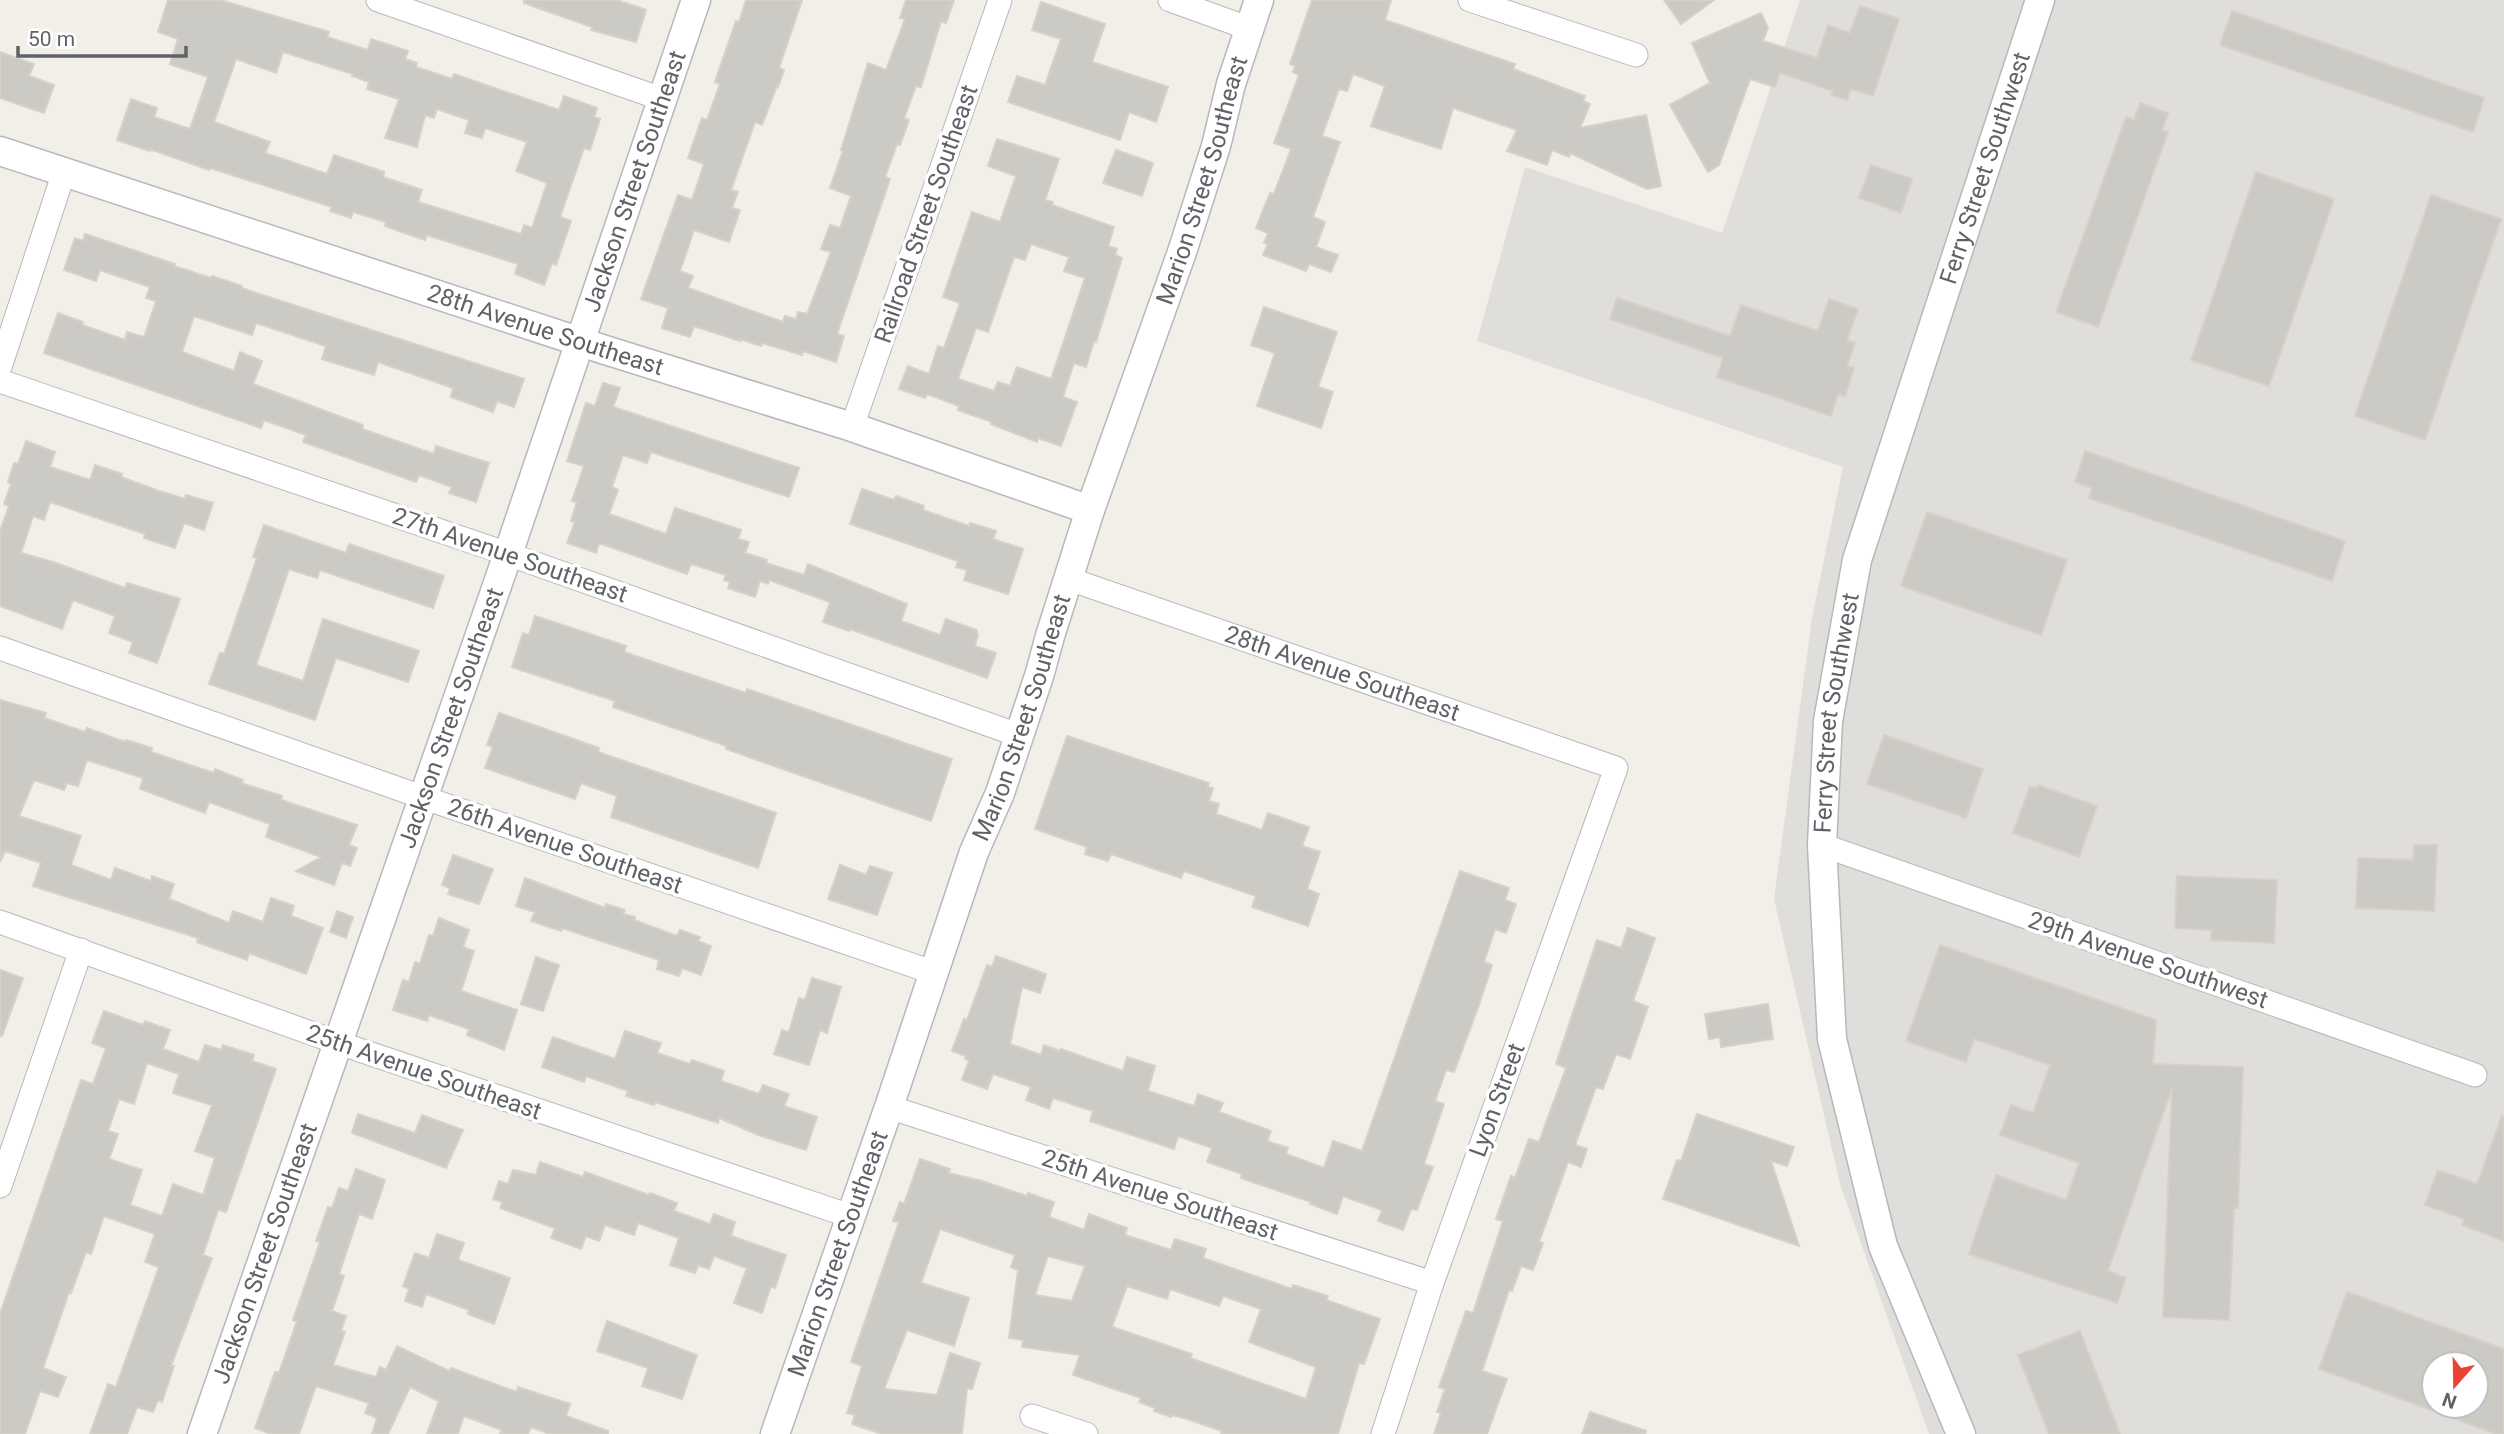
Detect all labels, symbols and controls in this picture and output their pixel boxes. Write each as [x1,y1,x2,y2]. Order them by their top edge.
scale bar [18,14,186,58]
text: 50 m [28,27,75,51]
street label: Jackson Street Southeast [577,47,692,316]
street label: Ferry Street Southwest [1934,49,2036,288]
street label: Marion Street Southeast [1150,52,1253,308]
street label: Railroad Street Southeast [869,81,983,347]
street label: 28th Avenue Southeast [424,278,667,381]
street label: 27th Avenue Southeast [389,502,631,608]
street label: Jackson Street Southeast [393,584,509,852]
street label: Ferry Street Southwest [1809,590,1865,834]
street label: Marion Street Southeast [967,591,1076,845]
street label: 28th Avenue Southeast [1221,620,1463,727]
street label: 26th Avenue Southeast [444,793,686,899]
street label: 29th Avenue Southwest [2024,906,2272,1014]
street label: 25th Avenue Southeast [303,1019,545,1125]
street label: Lyon Street [1464,1039,1531,1161]
street label: Jackson Street Southeast [207,1119,323,1388]
street label: Marion Street Southeast [782,1127,894,1380]
street label: 25th Avenue Southeast [1038,1144,1282,1246]
north arrow [2420,1350,2490,1420]
text: N [2439,1387,2460,1414]

